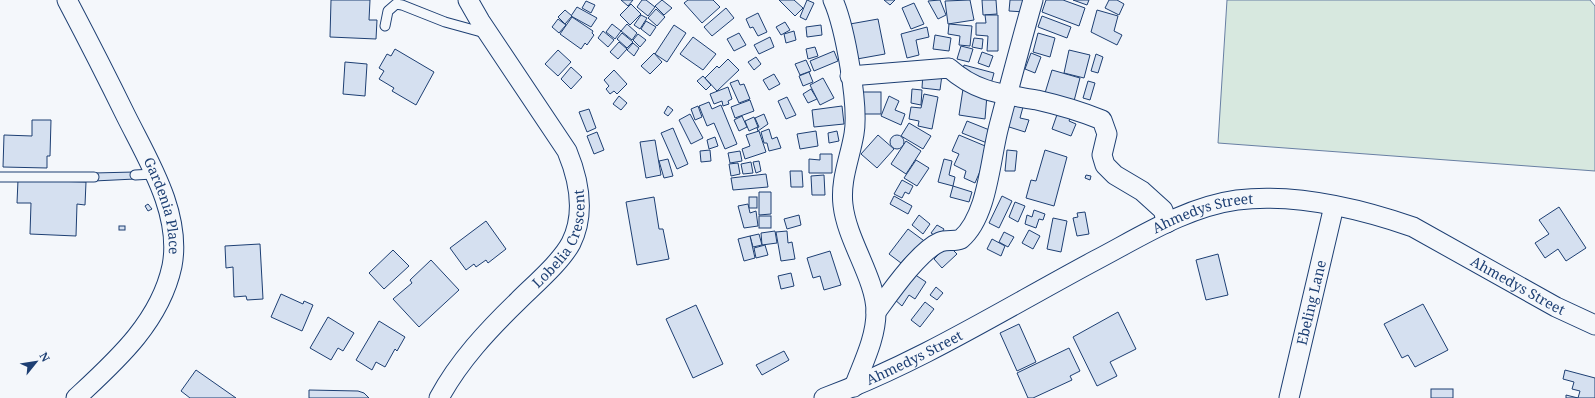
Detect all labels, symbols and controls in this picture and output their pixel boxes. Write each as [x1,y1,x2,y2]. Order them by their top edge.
street label: Gardenia Place [140,154,184,255]
street label: Lobelia Crescent [528,188,589,292]
street label: Ahmedys Street [1149,189,1254,237]
street label: Ahmedys Street [1468,251,1568,319]
street label: Ebeling Lane [1292,258,1330,347]
street label: Ahmedys Street [863,325,966,389]
north arrow [16,342,56,382]
text: N [36,349,54,365]

